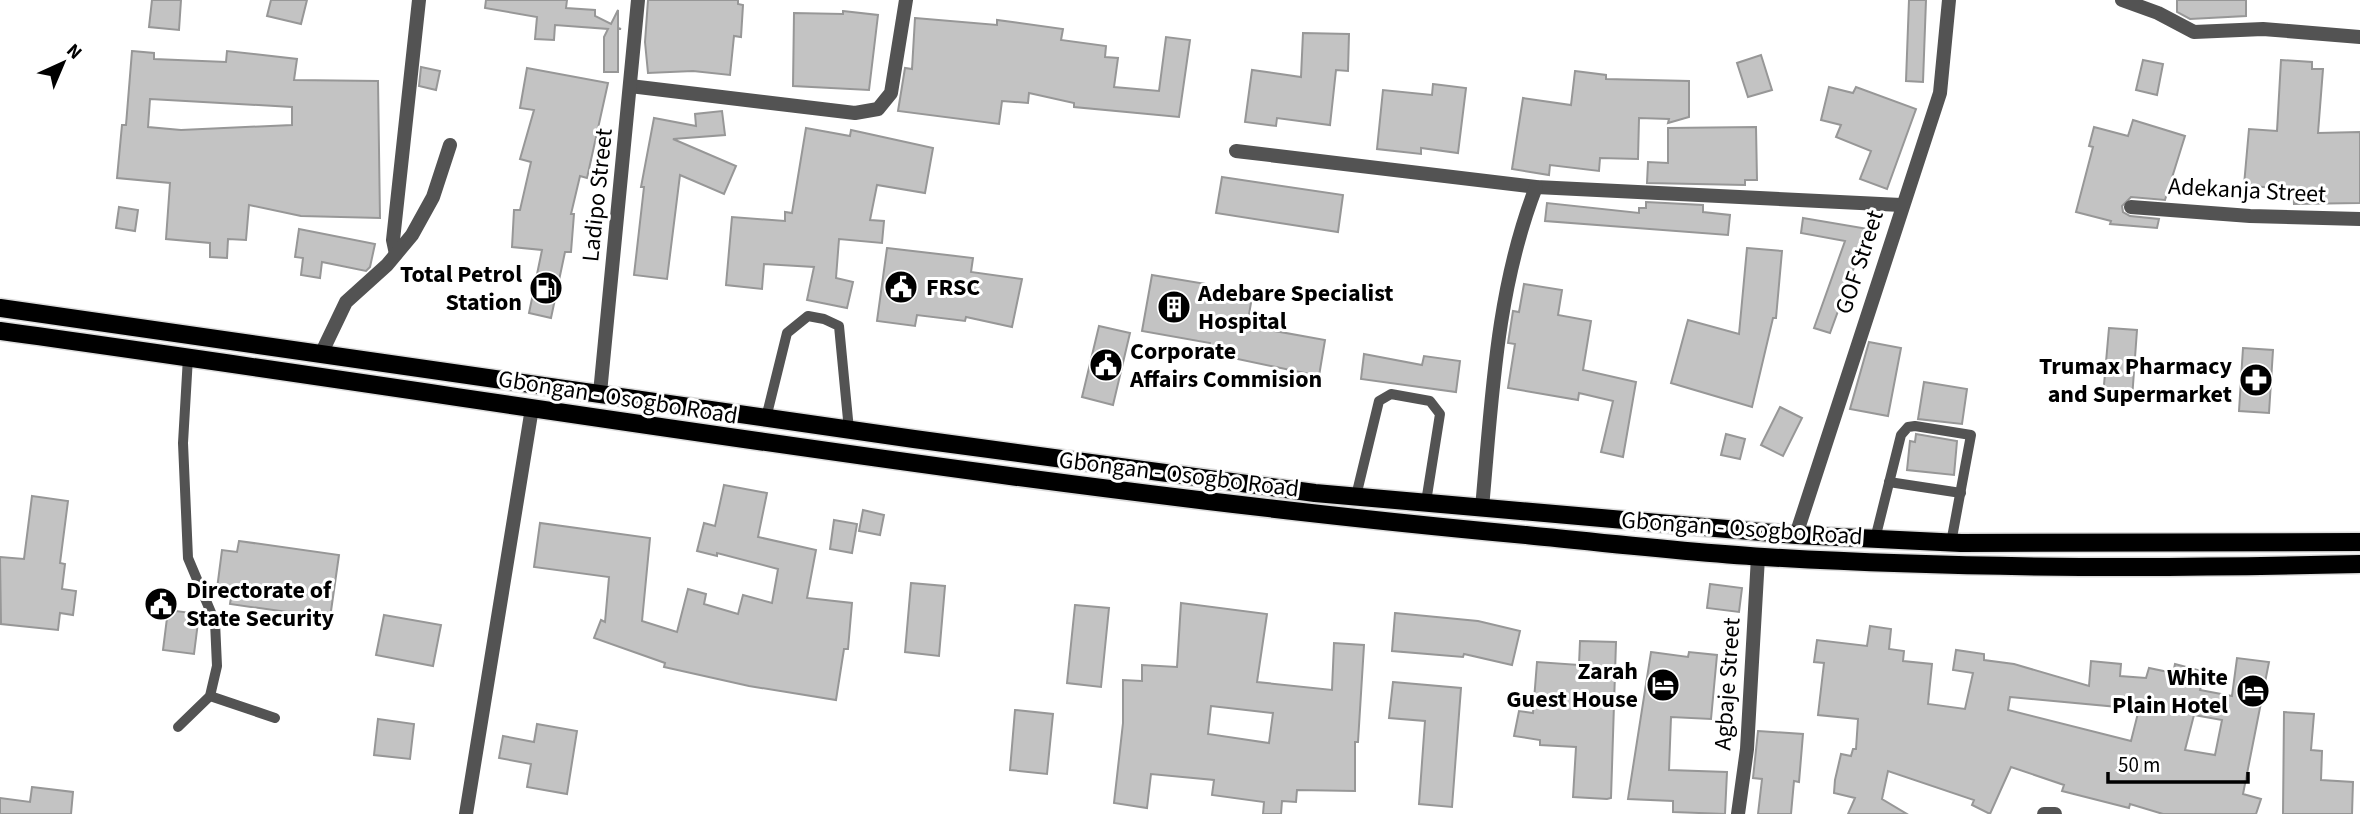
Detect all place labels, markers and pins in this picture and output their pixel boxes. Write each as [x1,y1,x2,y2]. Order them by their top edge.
place label: Total Petrol Station [400,257,522,320]
public building icon: FRSC [882,268,920,306]
fuel station icon: Total Petrol Station [527,269,565,307]
place label: FRSC [926,270,980,305]
place label: Adebare Specialist Hospital [1197,276,1393,339]
building icon: Adebare Specialist Hospital [1155,288,1193,326]
place label: Corporate Affairs Commision [1129,334,1322,397]
public building icon: Corporate Affairs Commision [1087,346,1125,384]
place label: Trumax Pharmacy and Supermarket [2039,349,2232,412]
pharmacy icon: Trumax Pharmacy and Supermarket [2237,361,2275,399]
place label: Directorate of State Security [186,573,335,636]
public building icon: Directorate of State Security [142,585,180,623]
place label: Zarah Guest House [1506,654,1638,717]
place label: White Plain Hotel [2112,660,2228,723]
hotel icon: Zarah Guest House [1644,666,1682,704]
hotel icon: White Plain Hotel [2234,672,2272,710]

